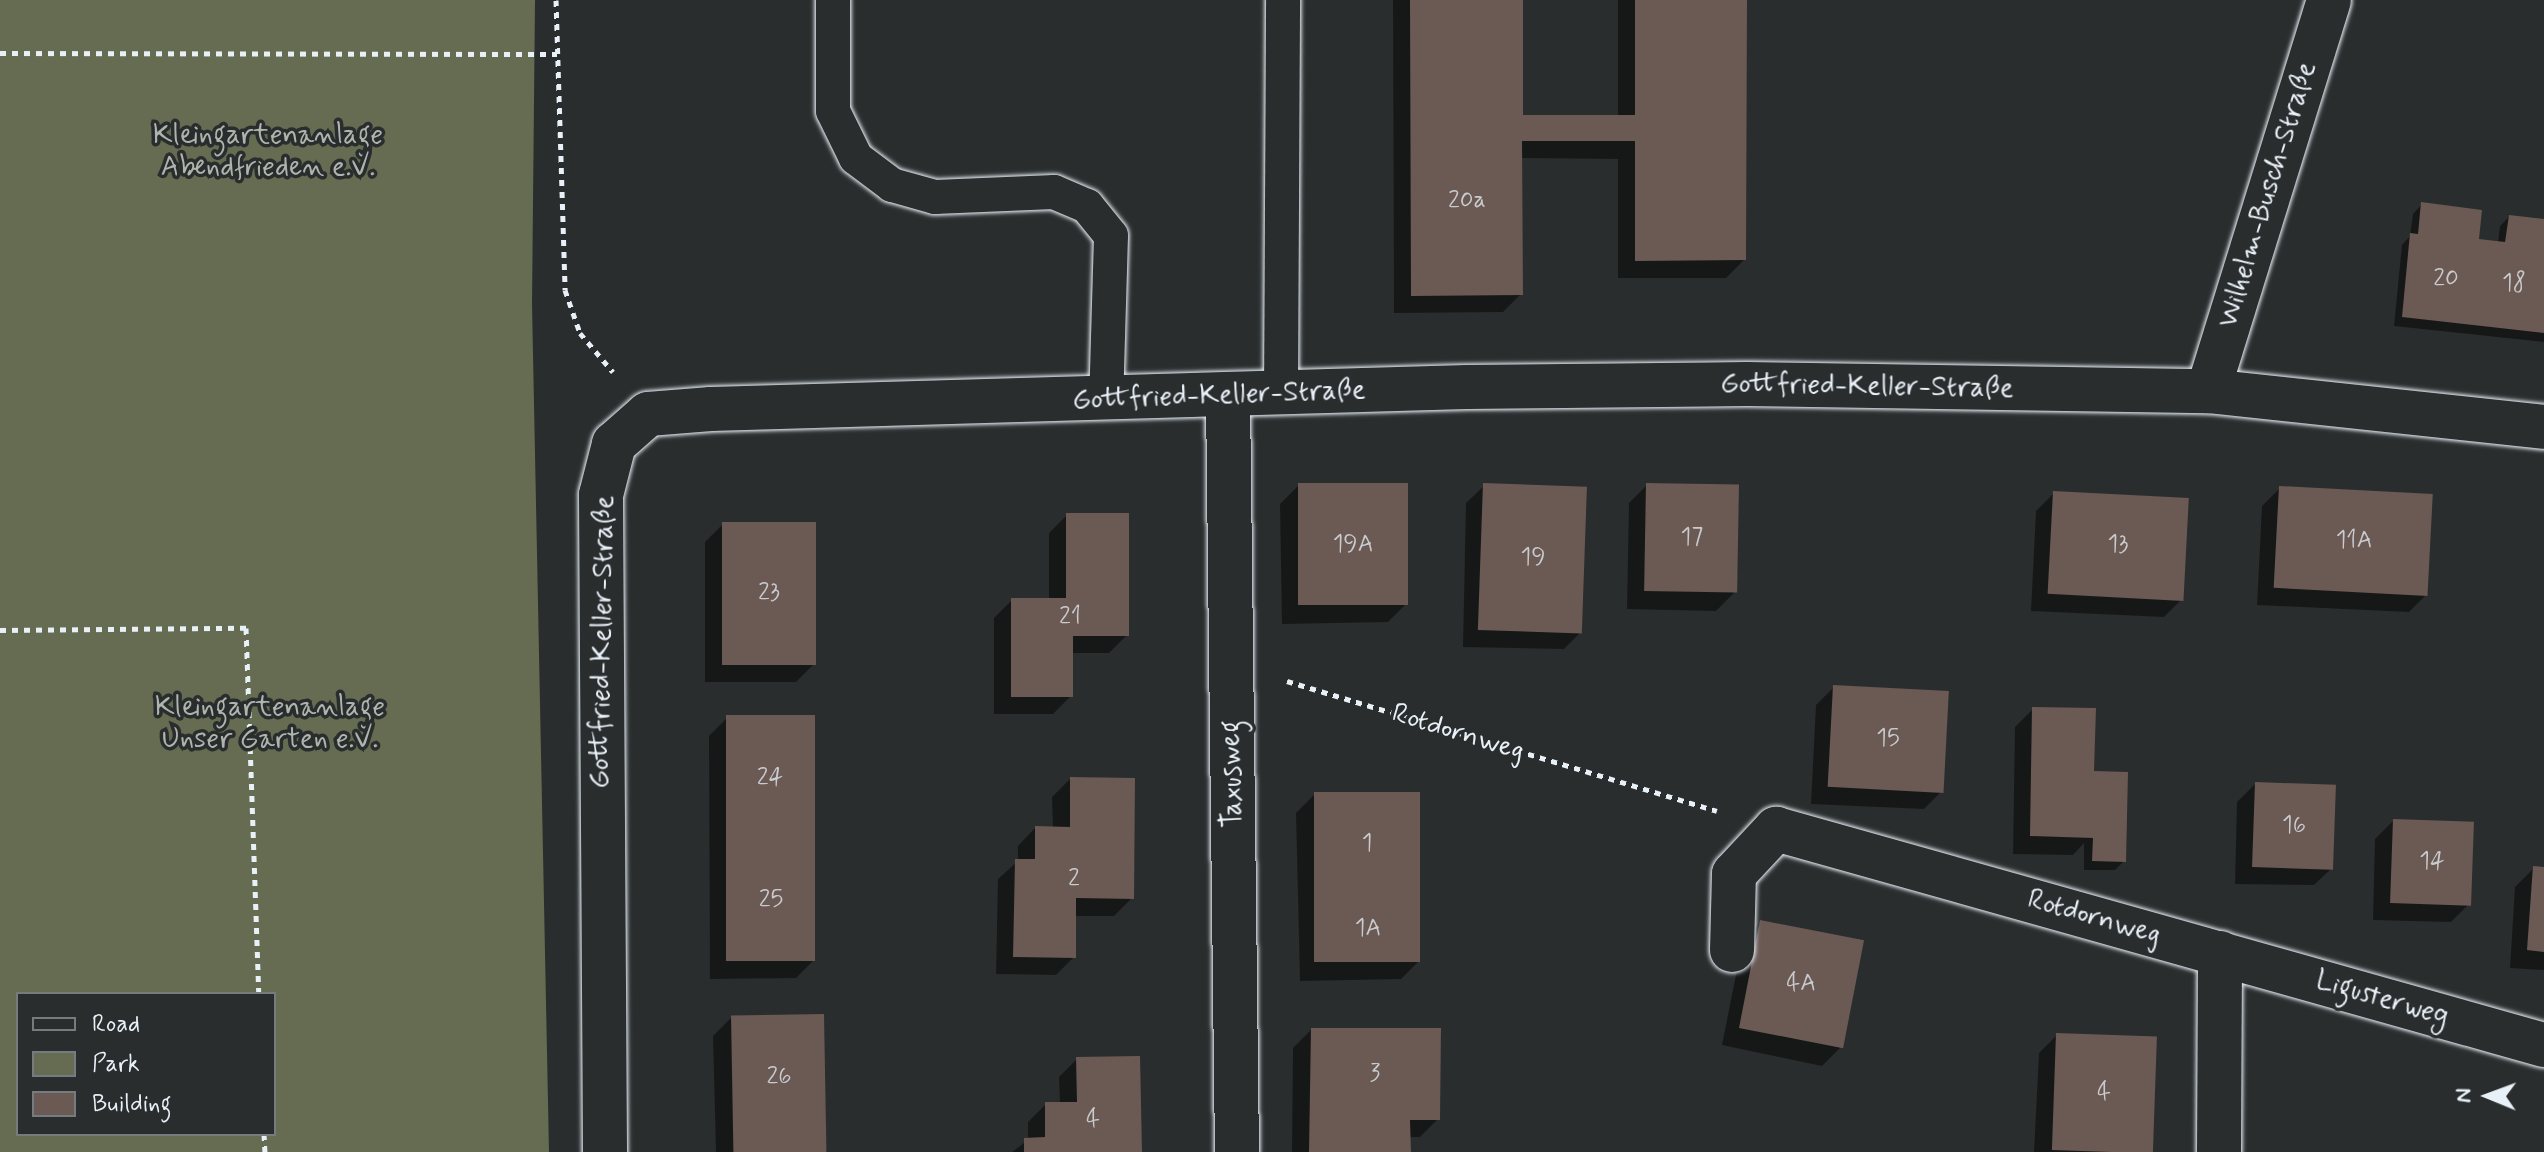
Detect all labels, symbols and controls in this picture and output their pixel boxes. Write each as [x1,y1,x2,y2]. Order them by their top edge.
street label: Wilhelm-Busch-Straße [2212,58,2324,332]
park label: Kleingartenanlage Abendfrieden e.V. [153,119,383,185]
house number: 20a [1448,187,1486,215]
house number: 20 [2433,265,2459,293]
house number: 18 [2502,270,2526,298]
street label: Gottfried-Keller-Straße [1720,368,2014,406]
street label: Gottfried-Keller-Straße [1072,374,1366,418]
street label: Gottfried-Keller-Straße [584,495,622,789]
house number: 17 [1681,524,1703,552]
house number: 11A [2336,527,2372,555]
house number: 19A [1333,531,1373,559]
house number: 13 [2108,531,2128,559]
house number: 19 [1520,544,1546,572]
house number: 23 [758,579,780,607]
house number: 21 [1059,603,1081,631]
park label: Kleingartenanlage Unser Garten e.V. [155,691,385,757]
street label: Rotdornweg [1388,697,1528,769]
street label: Taxusweg [1215,720,1251,828]
house number: 15 [1876,725,1900,753]
house number: 24 [757,764,783,792]
house number: 16 [2282,812,2306,840]
house number: 1 [1362,830,1372,858]
house number: 14 [2419,848,2445,876]
house number: 2 [1068,865,1080,893]
street label: Rotdornweg [2024,883,2164,953]
house number: 25 [759,886,783,914]
house number: 1A [1355,915,1381,943]
street label: Ligusterweg [2312,964,2452,1034]
house number: 4A [1786,970,1816,998]
legend [16,992,276,1136]
text: Road [92,1009,140,1040]
text: Park [92,1049,140,1080]
north arrow [2448,1056,2528,1136]
house number: 3 [1370,1060,1380,1088]
house number: 26 [766,1063,792,1091]
house number: 4 [2097,1079,2111,1107]
text: N [2450,1088,2478,1103]
text: Building [92,1089,172,1120]
house number: 4 [1086,1106,1100,1134]

